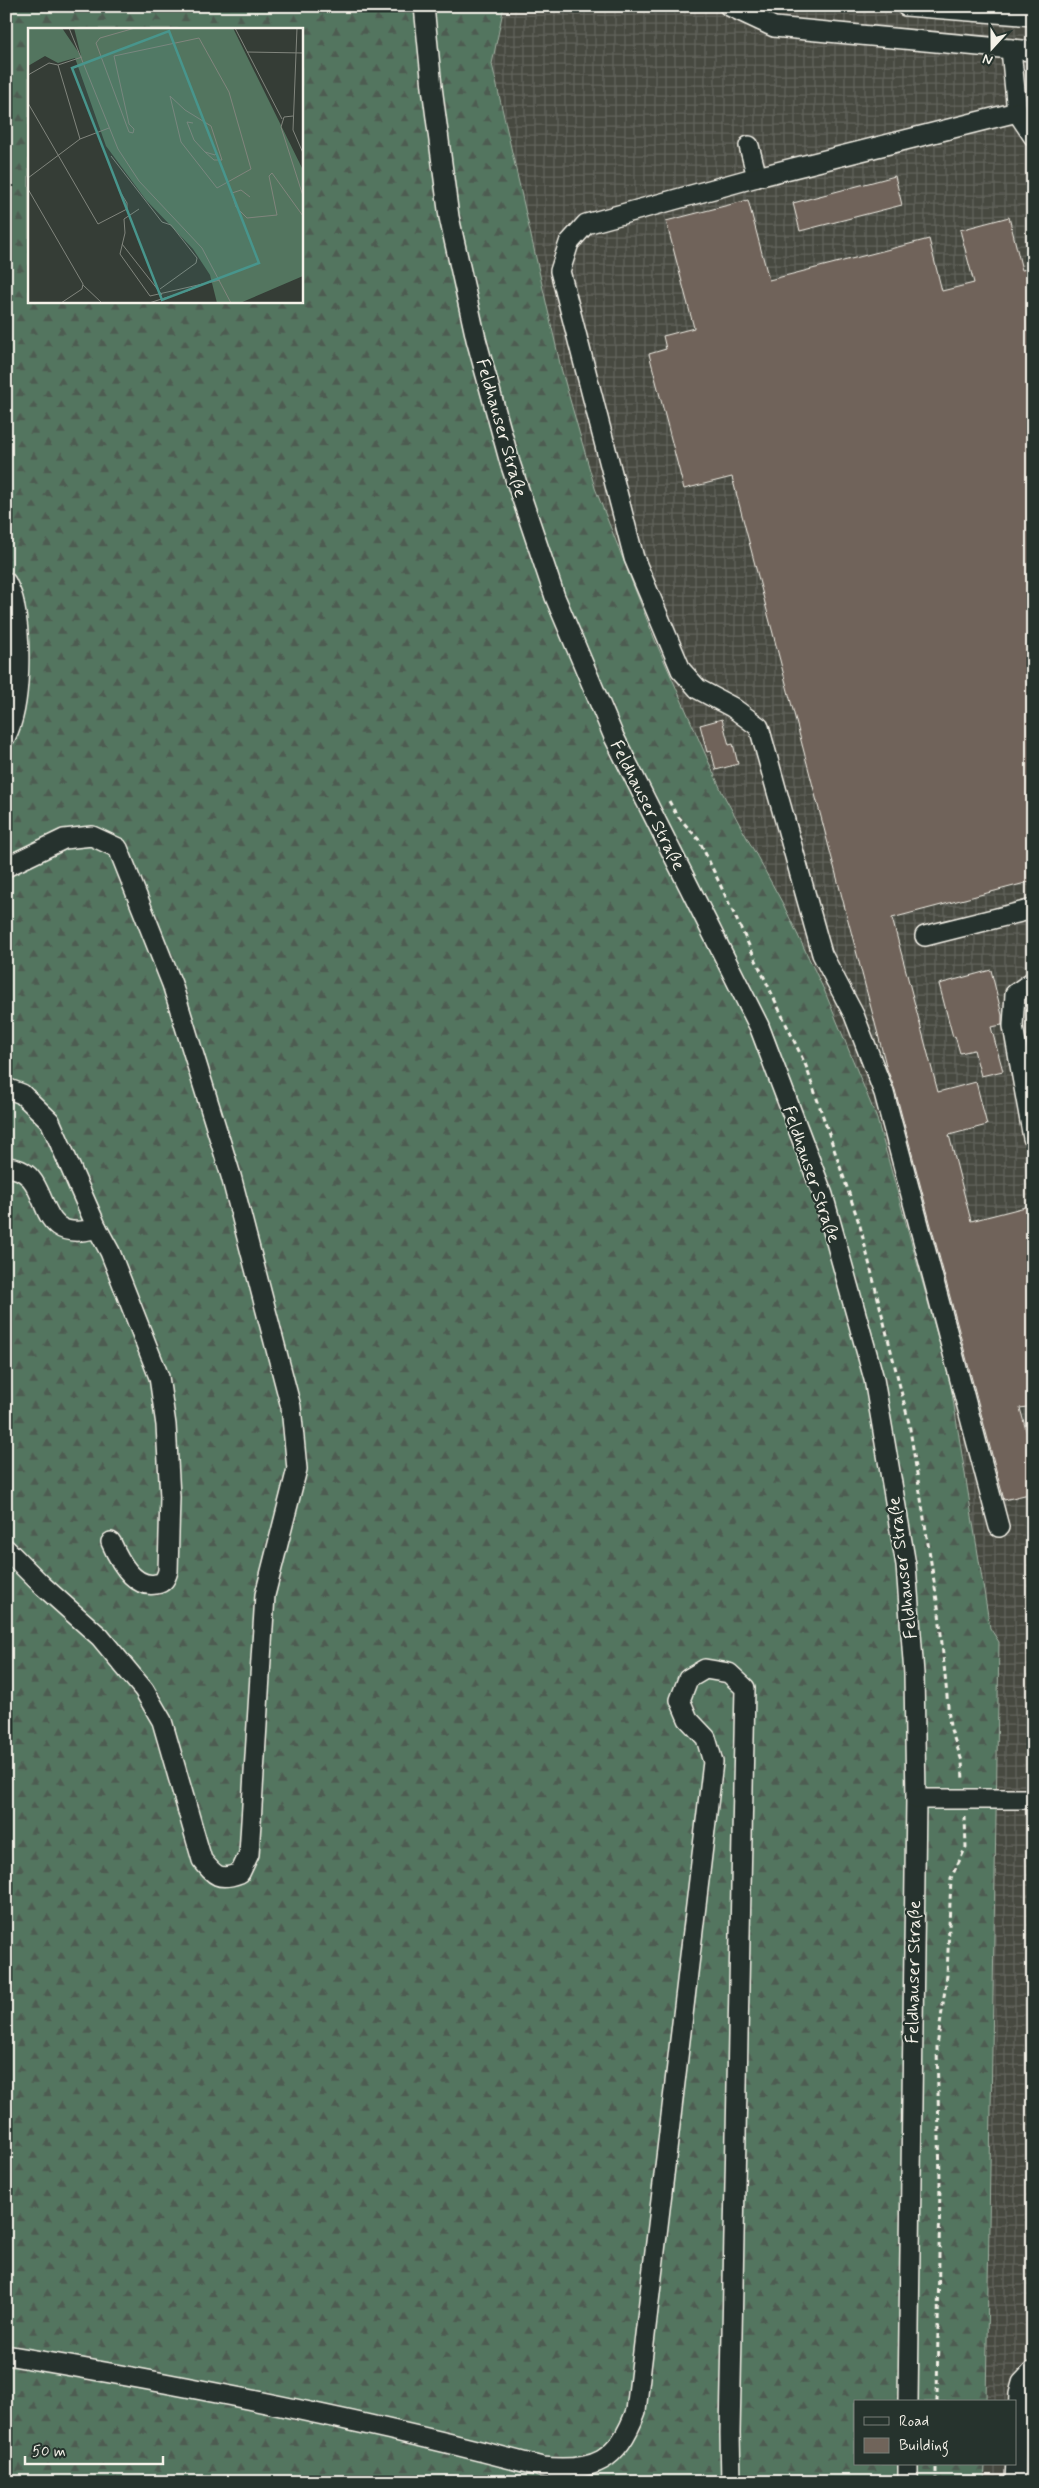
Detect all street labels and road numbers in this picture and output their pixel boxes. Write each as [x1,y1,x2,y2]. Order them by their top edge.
street label: Feldhauser Straße [470,356,532,501]
street label: Feldhauser Straße [604,736,690,875]
street label: Feldhauser Straße [776,1103,846,1246]
street label: Feldhauser Straße [882,1495,924,1640]
street label: Feldhauser Straße [901,1900,927,2044]

